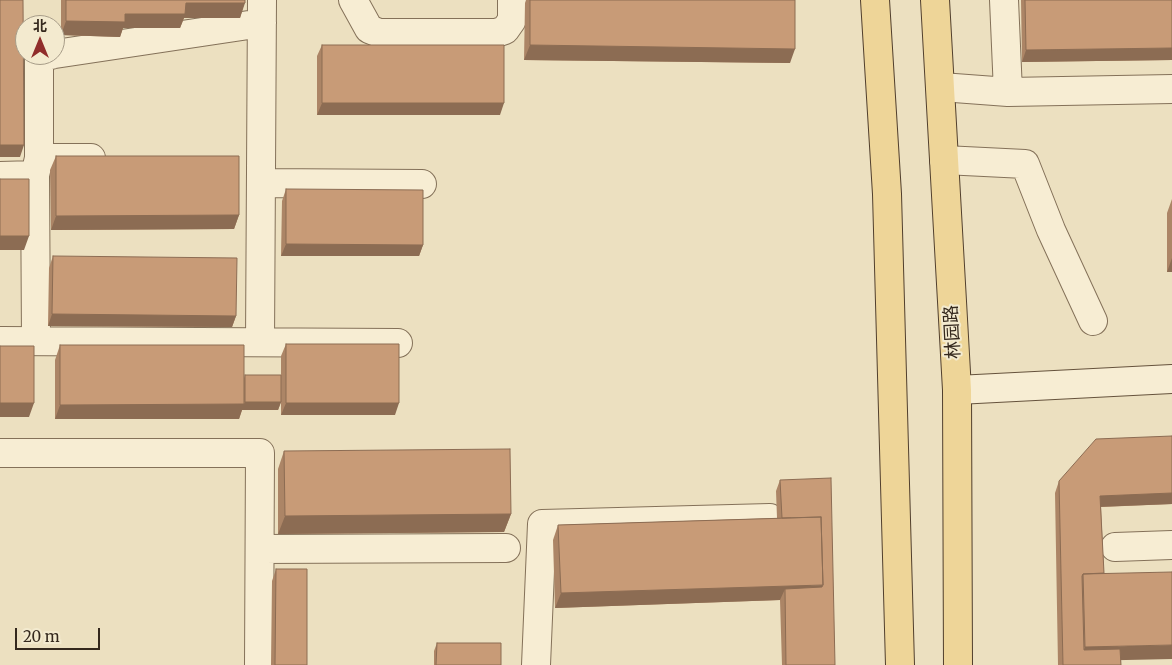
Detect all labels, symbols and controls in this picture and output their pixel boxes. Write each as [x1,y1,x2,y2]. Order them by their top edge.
north arrow [15,15,65,65]
text: 北 [33,17,47,35]
street label: 林园路 [941,304,965,360]
scale bar [18,618,102,650]
text: 20 m [23,627,60,646]

